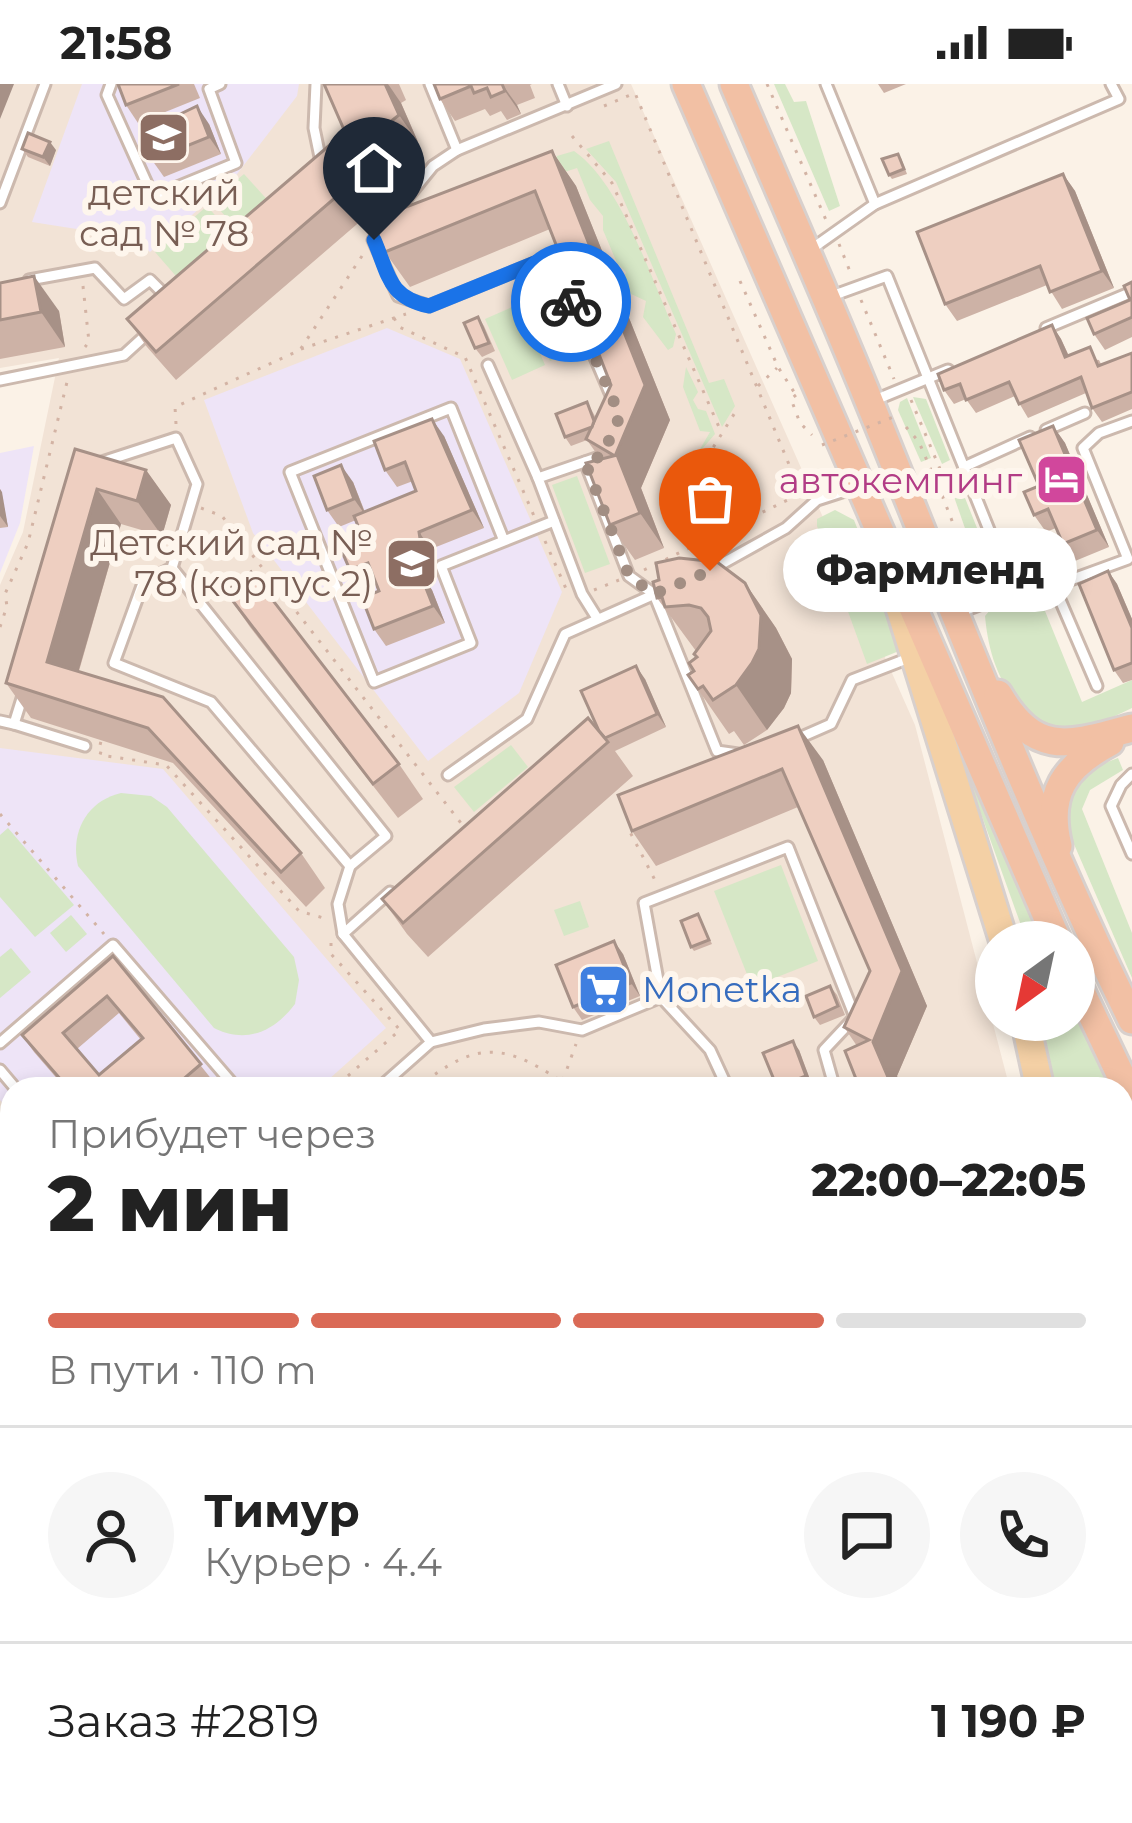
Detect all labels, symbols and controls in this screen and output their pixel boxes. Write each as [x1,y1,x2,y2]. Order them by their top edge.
text: 21:58 [60,15,172,70]
school or university icon: детский сад № 78 [136,109,192,165]
pin [323,117,425,240]
icon: home [341,135,407,201]
place label: детский сад № 78 [79,170,249,255]
courier [511,242,631,362]
icon: bike [538,269,604,335]
pin [659,448,761,571]
hotel icon: автокемпинг [1033,452,1089,508]
place label: автокемпинг [779,458,1023,502]
icon: bag [677,466,743,532]
place label: Детский сад № 78 (корпус 2) [90,520,373,605]
callout: Фармленд [782,529,1076,613]
school or university icon: Детский сад № 78 (корпус 2) [384,535,440,591]
text: Фармленд [816,546,1044,594]
north arrow [975,921,1095,1041]
map controls [975,921,1095,1041]
supermarket icon: Monetka [575,961,631,1017]
place label: Monetka [642,967,802,1011]
text: Прибудет через [48,1110,376,1158]
text: 22:00–22:05 [811,1152,1086,1207]
text: 2 мин [48,1155,293,1251]
text: В пути · 110 m [48,1346,317,1394]
button: person [48,1472,174,1598]
button: chat [804,1472,930,1598]
button: phone [960,1472,1086,1598]
text: Тимур [204,1483,360,1538]
text: Курьер · 4.4 [204,1538,442,1586]
text: Заказ #2819 [48,1693,319,1748]
text: 1 190 ₽ [931,1693,1086,1748]

